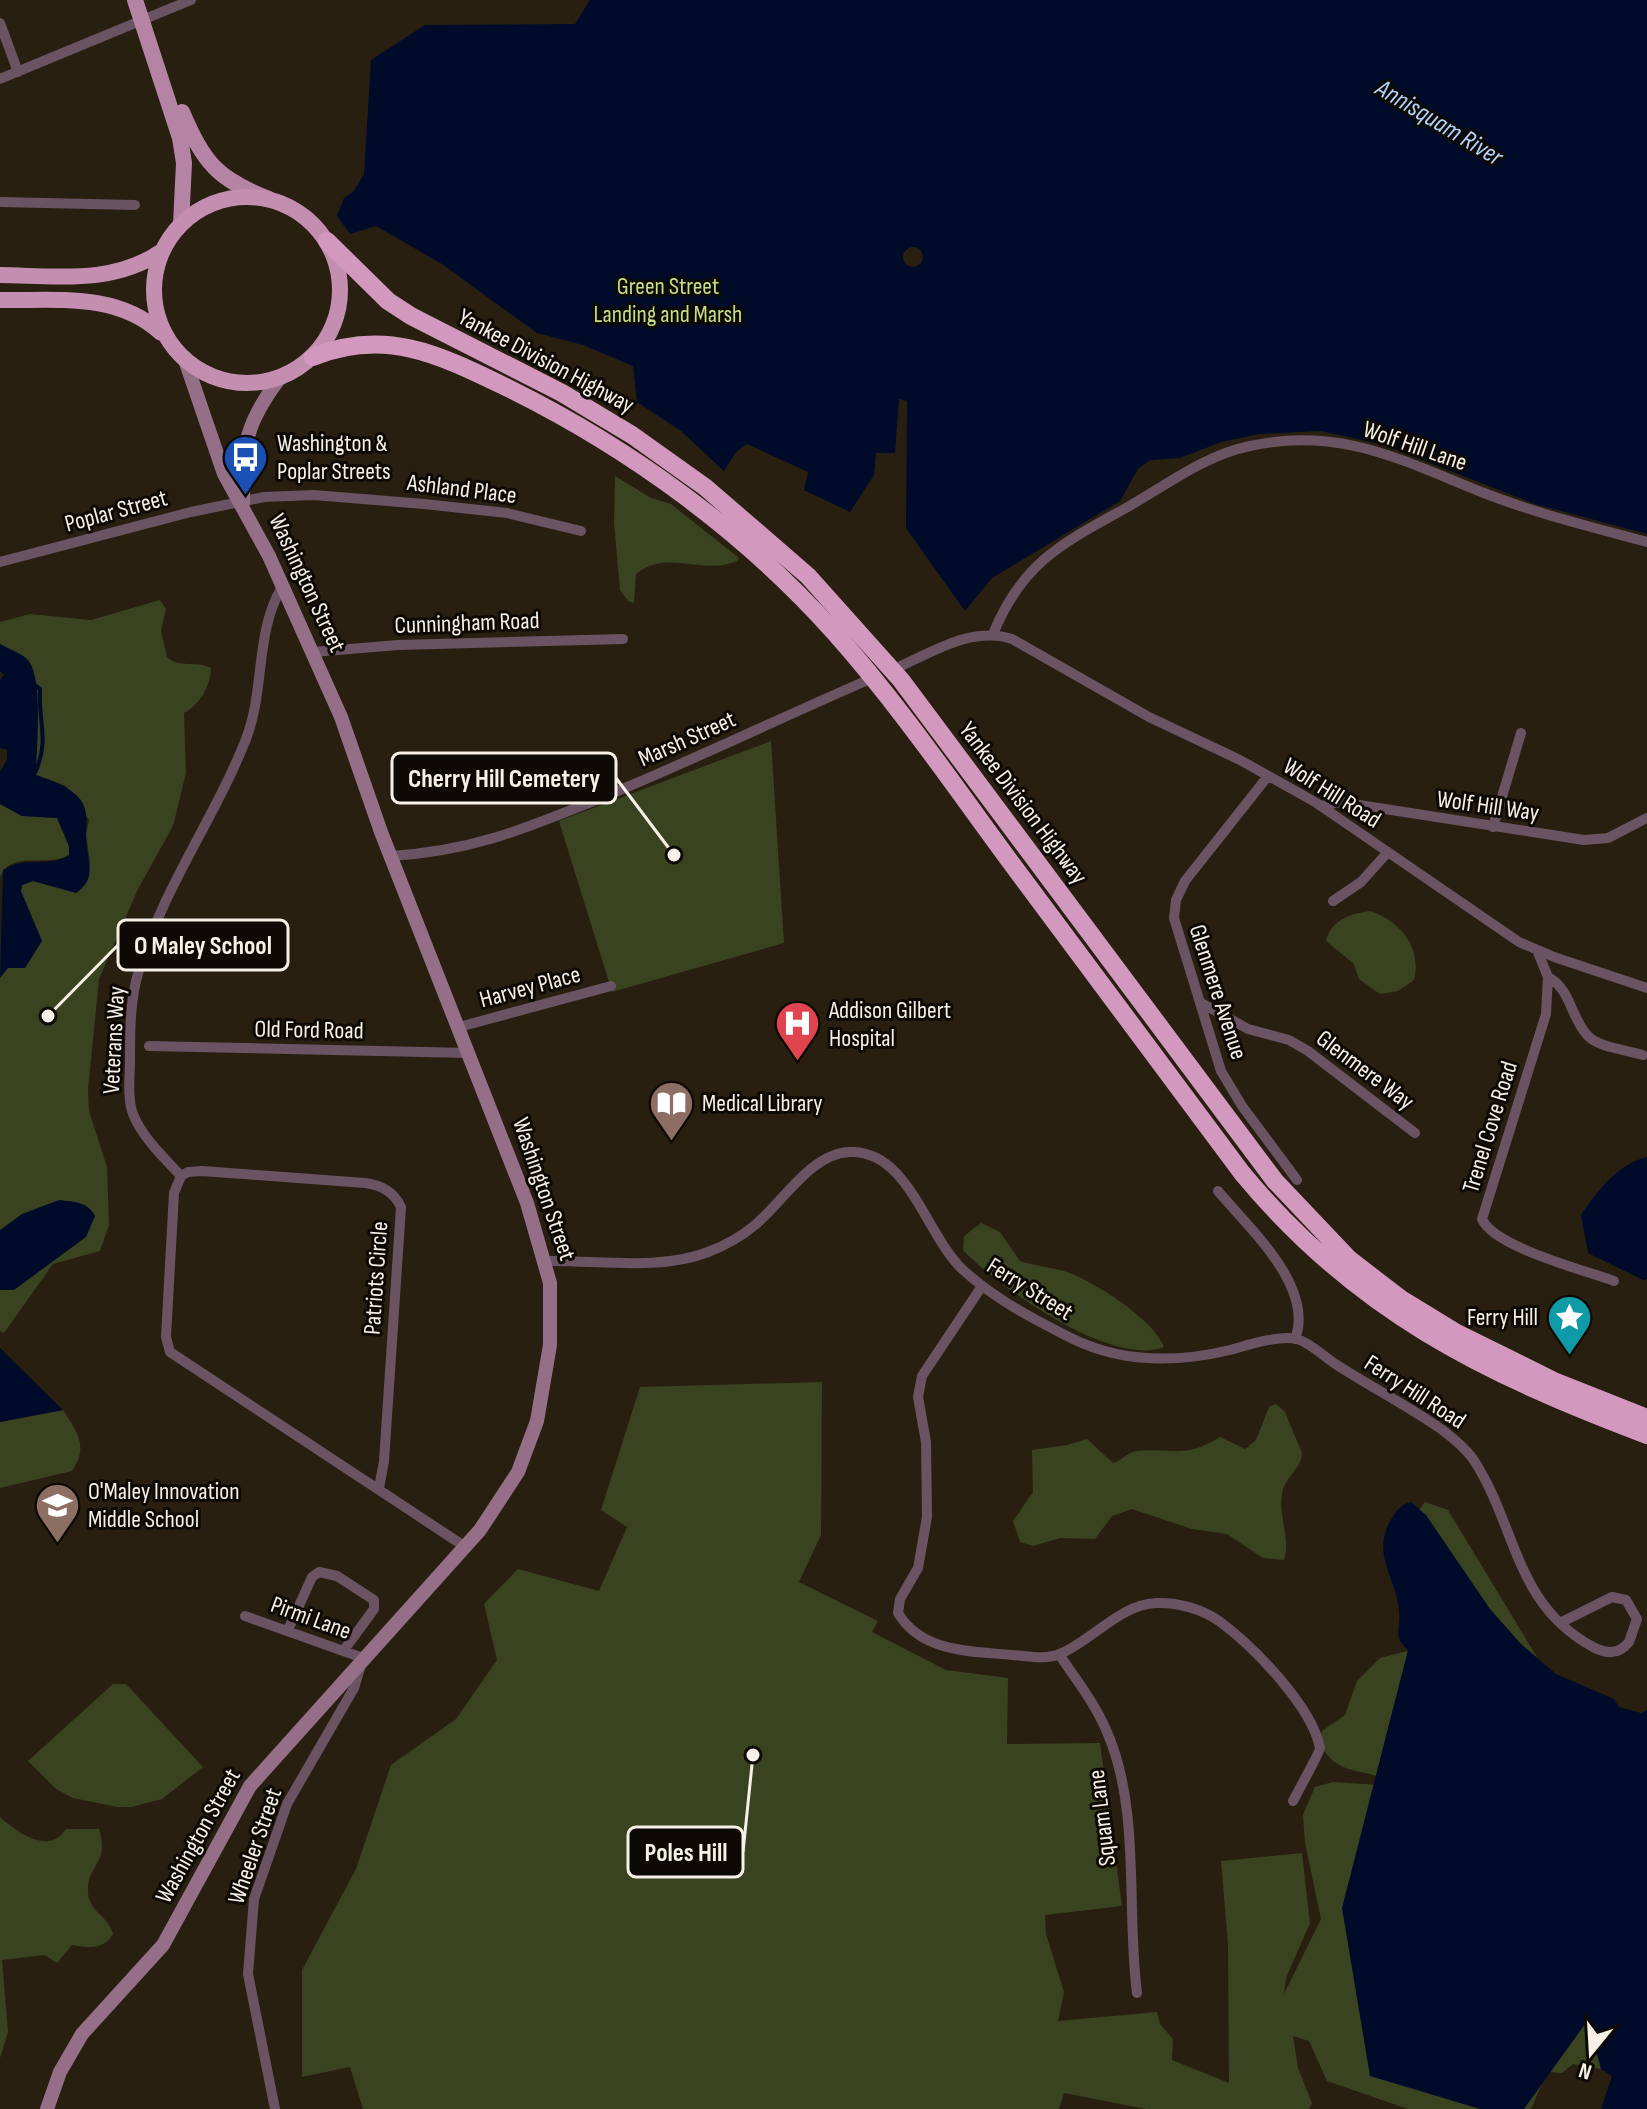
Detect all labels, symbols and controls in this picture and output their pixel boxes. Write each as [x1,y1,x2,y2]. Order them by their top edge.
water label: Annisquam River [1369,72,1510,174]
park label: Green Street Landing and Marsh [594,272,742,329]
street label: Yankee Division Highway [453,302,639,420]
street label: Wolf Hill Lane [1359,415,1471,477]
place label: Washington & Poplar Streets [277,429,391,486]
bus stop icon: Washington & Poplar Streets [222,433,270,496]
street label: Ashland Place [405,468,518,510]
street label: Poplar Street [61,483,171,539]
street label: Washington Street [262,509,352,657]
street label: Cunningham Road [394,606,540,640]
street label: Marsh Street [634,705,740,773]
street label: Yankee Division Highway [953,716,1093,890]
street label: Wolf Hill Road [1278,752,1386,834]
callout: Cherry Hill Cemetery [392,753,616,803]
text: Cherry Hill Cemetery [408,764,600,795]
street label: Wolf Hill Way [1435,784,1541,828]
callout: O Maley School [118,920,288,970]
street label: Glenmere Avenue [1183,921,1253,1063]
text: O Maley School [134,931,272,962]
street label: Harvey Place [476,960,584,1014]
street label: Veterans Way [97,985,131,1095]
place label: Addison Gilbert Hospital [828,996,951,1053]
hospital icon: Addison Gilbert Hospital [774,1000,822,1063]
street label: Old Ford Road [254,1015,364,1045]
street label: Glenmere Way [1310,1024,1420,1116]
street label: Trenel Cove Road [1456,1058,1524,1196]
library icon: Medical Library [647,1079,695,1142]
place label: Medical Library [702,1089,823,1118]
street label: Washington Street [506,1114,582,1264]
street label: Patriots Circle [358,1220,394,1336]
street label: Ferry Street [982,1251,1078,1327]
place icon: Ferry Hill [1545,1293,1593,1356]
place label: Ferry Hill [1467,1303,1538,1332]
street label: Ferry Hill Road [1359,1349,1471,1435]
place label: O'Maley Innovation Middle School [88,1477,239,1534]
school or university icon: O'Maley Innovation Middle School [33,1481,81,1544]
street label: Pirmi Lane [267,1590,355,1646]
street label: Washington Street [149,1764,247,1908]
street label: Squam Lane [1082,1768,1122,1868]
street label: Wheeler Street [222,1784,288,1908]
callout: Poles Hill [628,1827,743,1877]
text: Poles Hill [644,1838,728,1869]
north arrow [1551,2013,1631,2093]
text: N [1576,2056,1595,2085]

